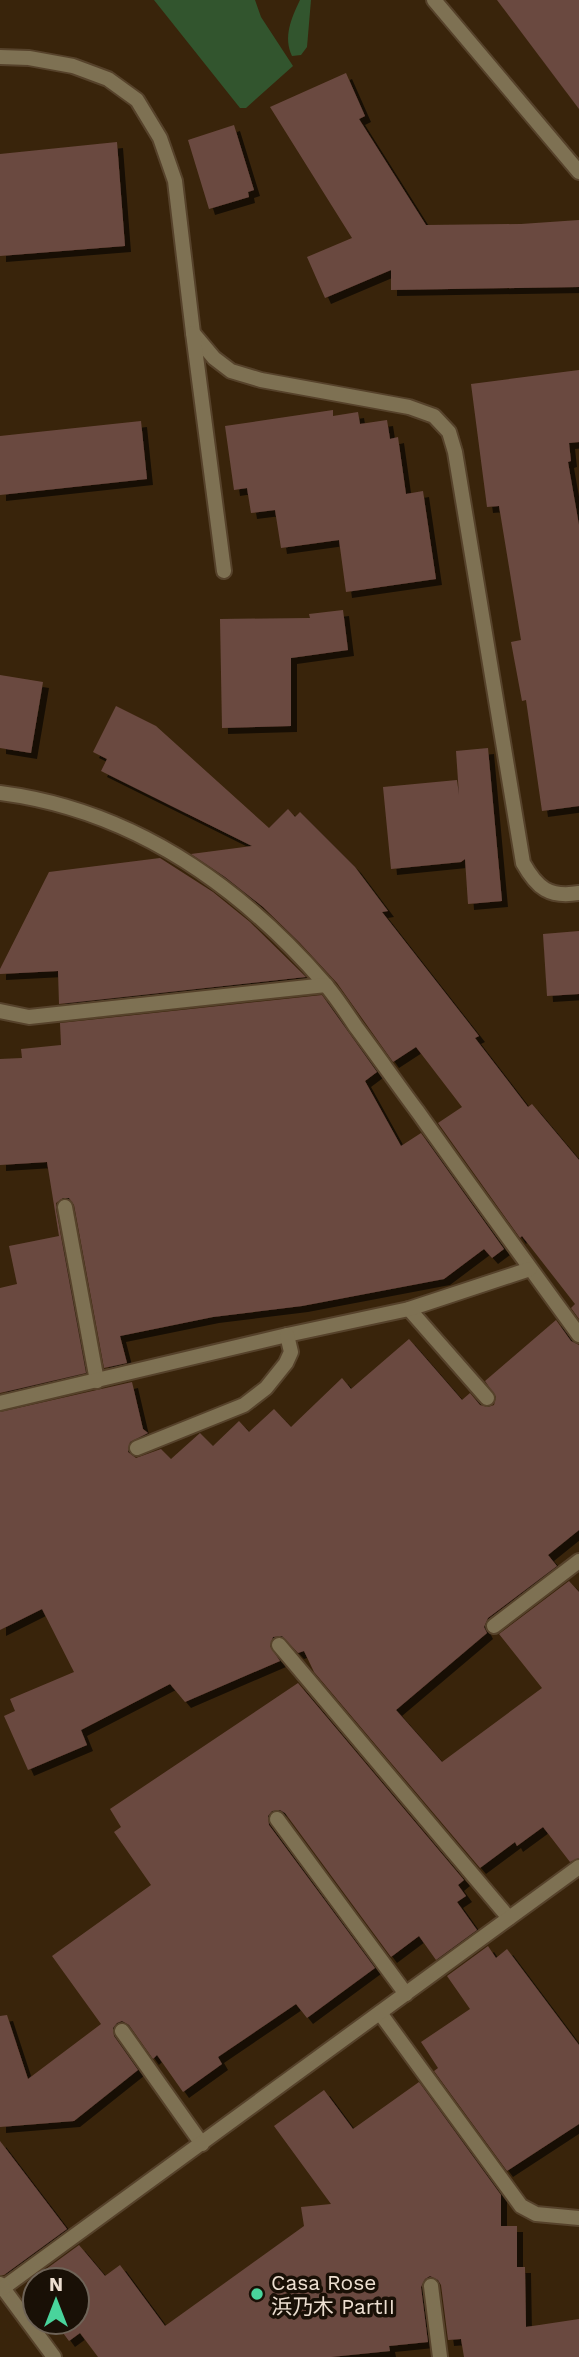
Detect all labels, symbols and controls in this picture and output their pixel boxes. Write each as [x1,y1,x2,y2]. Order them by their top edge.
north arrow [21,2266,91,2336]
place label: Casa Rose 浜乃木 PartII [271,2270,395,2319]
text: N [49,2273,63,2296]
marker: Casa Rose 浜乃木 PartII [249,2286,265,2302]

